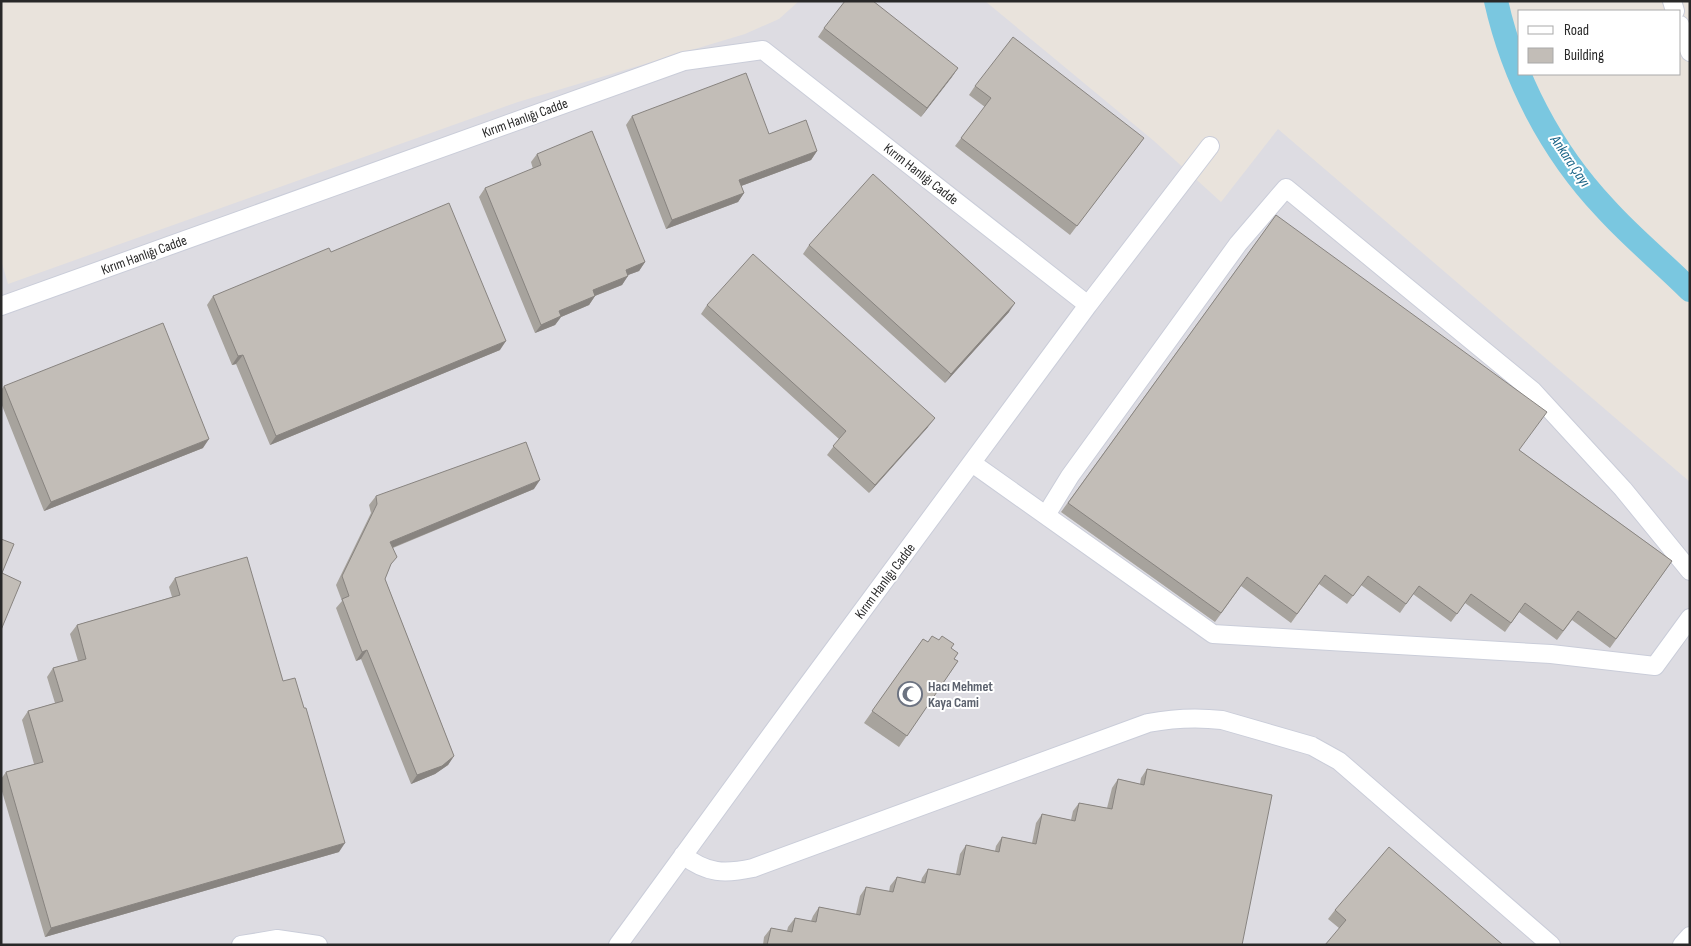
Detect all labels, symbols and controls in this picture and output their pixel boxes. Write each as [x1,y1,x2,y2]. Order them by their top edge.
legend [1518,10,1681,75]
text: Road [1564,21,1589,40]
text: Building [1564,46,1604,65]
street label: Kırım Hanlığı Cadde [480,95,570,141]
water label: Ankara Çayı [1545,131,1594,191]
street label: Kırım Hanlığı Cadde [880,140,962,208]
street label: Kırım Hanlığı Cadde [99,232,189,278]
street label: Kırım Hanlığı Cadde [851,540,919,622]
place label: Hacı Mehmet Kaya Cami [928,678,993,711]
mosque icon: Hacı Mehmet Kaya Cami [897,681,923,707]

